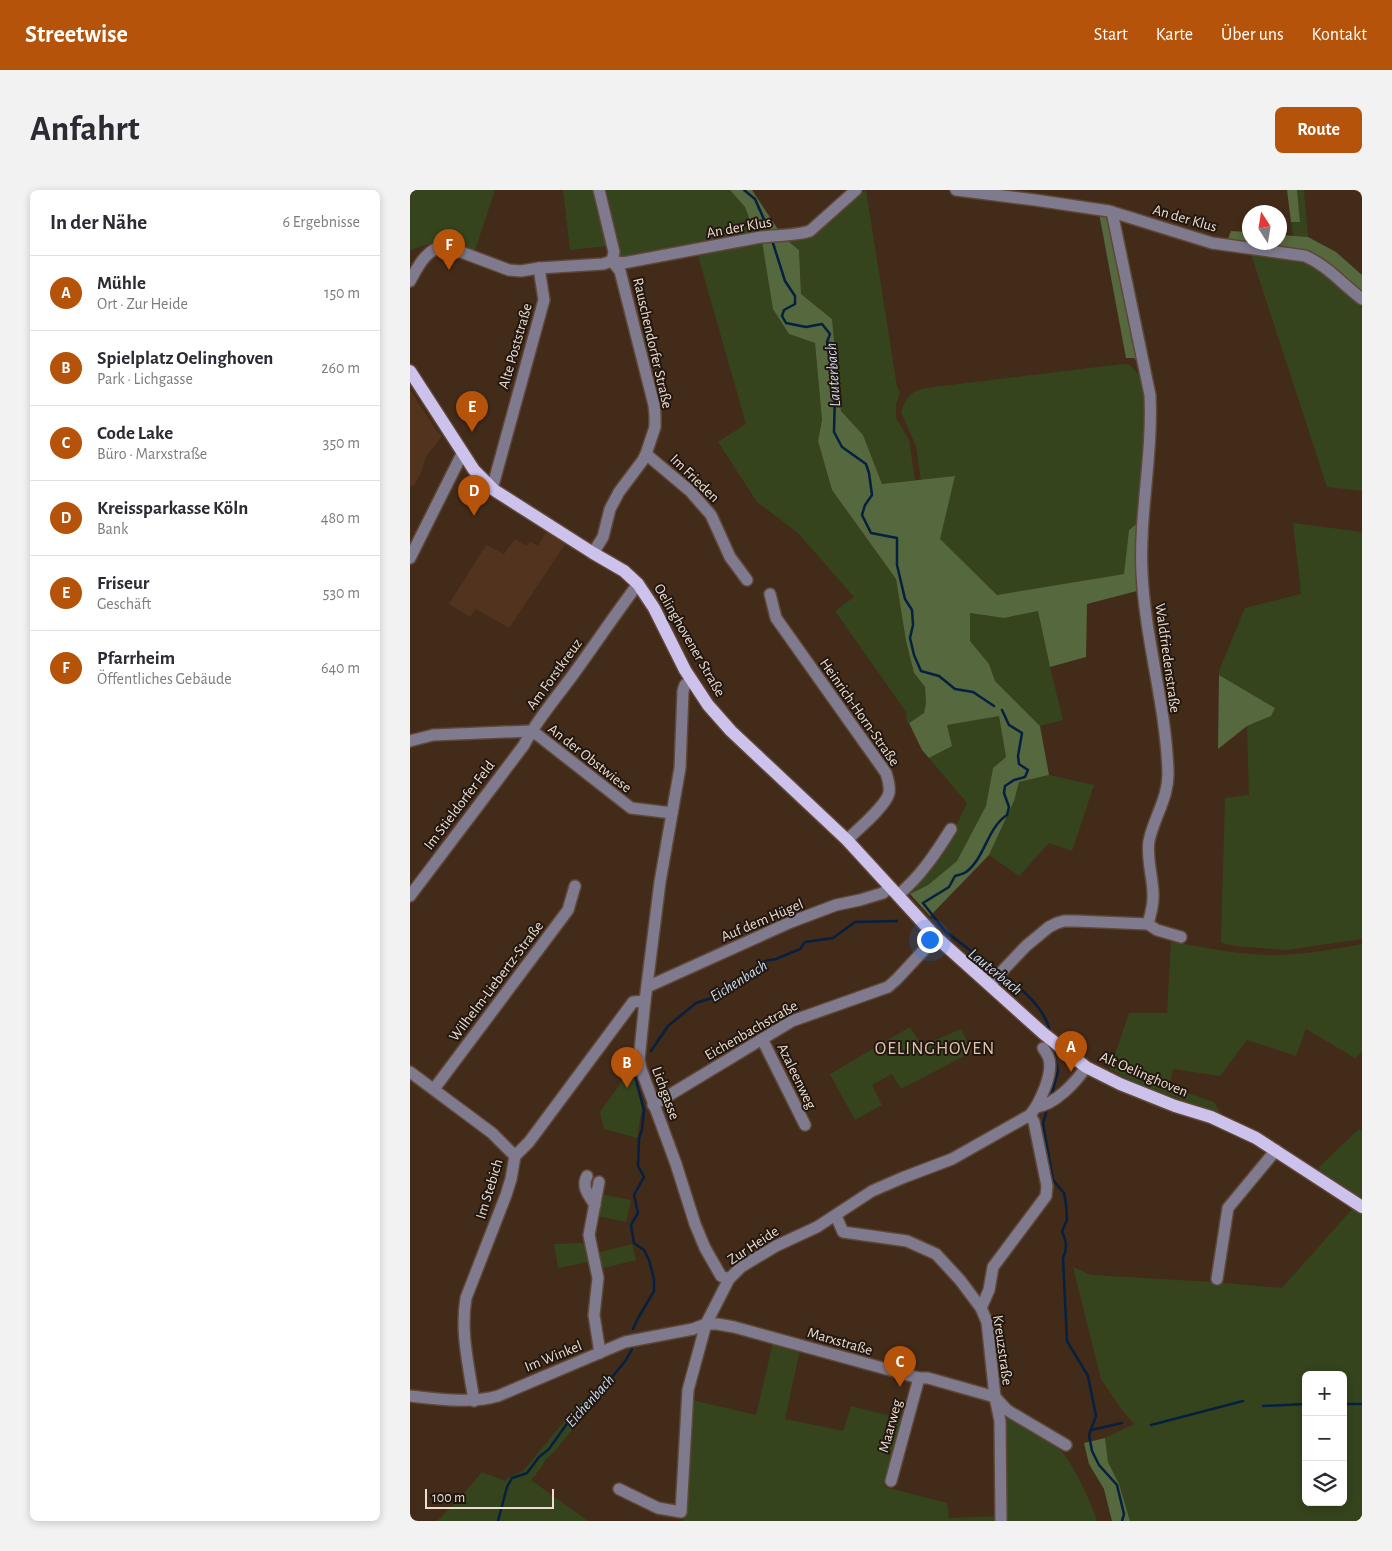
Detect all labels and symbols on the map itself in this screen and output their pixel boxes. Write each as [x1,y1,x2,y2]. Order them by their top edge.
street label: An der Klus [1151,202,1219,235]
north arrow [1242,205,1287,250]
street label: An der Klus [705,214,773,241]
pin: F [433,229,465,270]
street label: Rauschendorfer Straße [630,276,675,410]
street label: Alte Poststraße [496,302,535,391]
water label: Lauterbach [823,342,843,407]
pin: E [456,391,488,432]
street label: Im Frieden [667,451,722,505]
pin: D [458,475,490,516]
street label: Oelinghovener Straße [651,581,728,699]
street label: Waldfriedenstraße [1152,602,1183,714]
street label: Am Forstkreuz [524,636,585,713]
street label: Heinrich-Horn-Straße [817,656,902,769]
street label: An der Obstwiese [545,721,634,796]
street label: Im Stieldorfer Feld [421,758,498,853]
street label: Auf dem Hügel [719,896,806,945]
street label: Wilhelm-Liebertz-Straße [447,918,546,1044]
your location [917,927,943,953]
water label: Lauterbach [965,945,1025,998]
water label: Eichenbach [707,957,770,1005]
street label: Eichenbachstraße [702,998,800,1063]
pin: A [1055,1031,1087,1072]
district label: OELINGHOVEN [875,1040,995,1058]
street label: Azaleenweg [774,1041,819,1112]
pin: B [611,1047,643,1088]
street label: Alt Oelinghoven [1098,1049,1190,1100]
street label: Lichgasse [649,1065,682,1122]
street label: Im Stebich [473,1157,506,1221]
street label: Zur Heide [725,1223,782,1267]
street label: Kreuzstraße [990,1314,1015,1386]
street label: Marxstraße [806,1325,874,1358]
street label: Im Winkel [522,1338,584,1375]
pin: C [884,1346,916,1387]
water label: Eichenbach [562,1371,617,1430]
street label: Maarweg [876,1397,905,1454]
scale bar [425,1486,554,1509]

